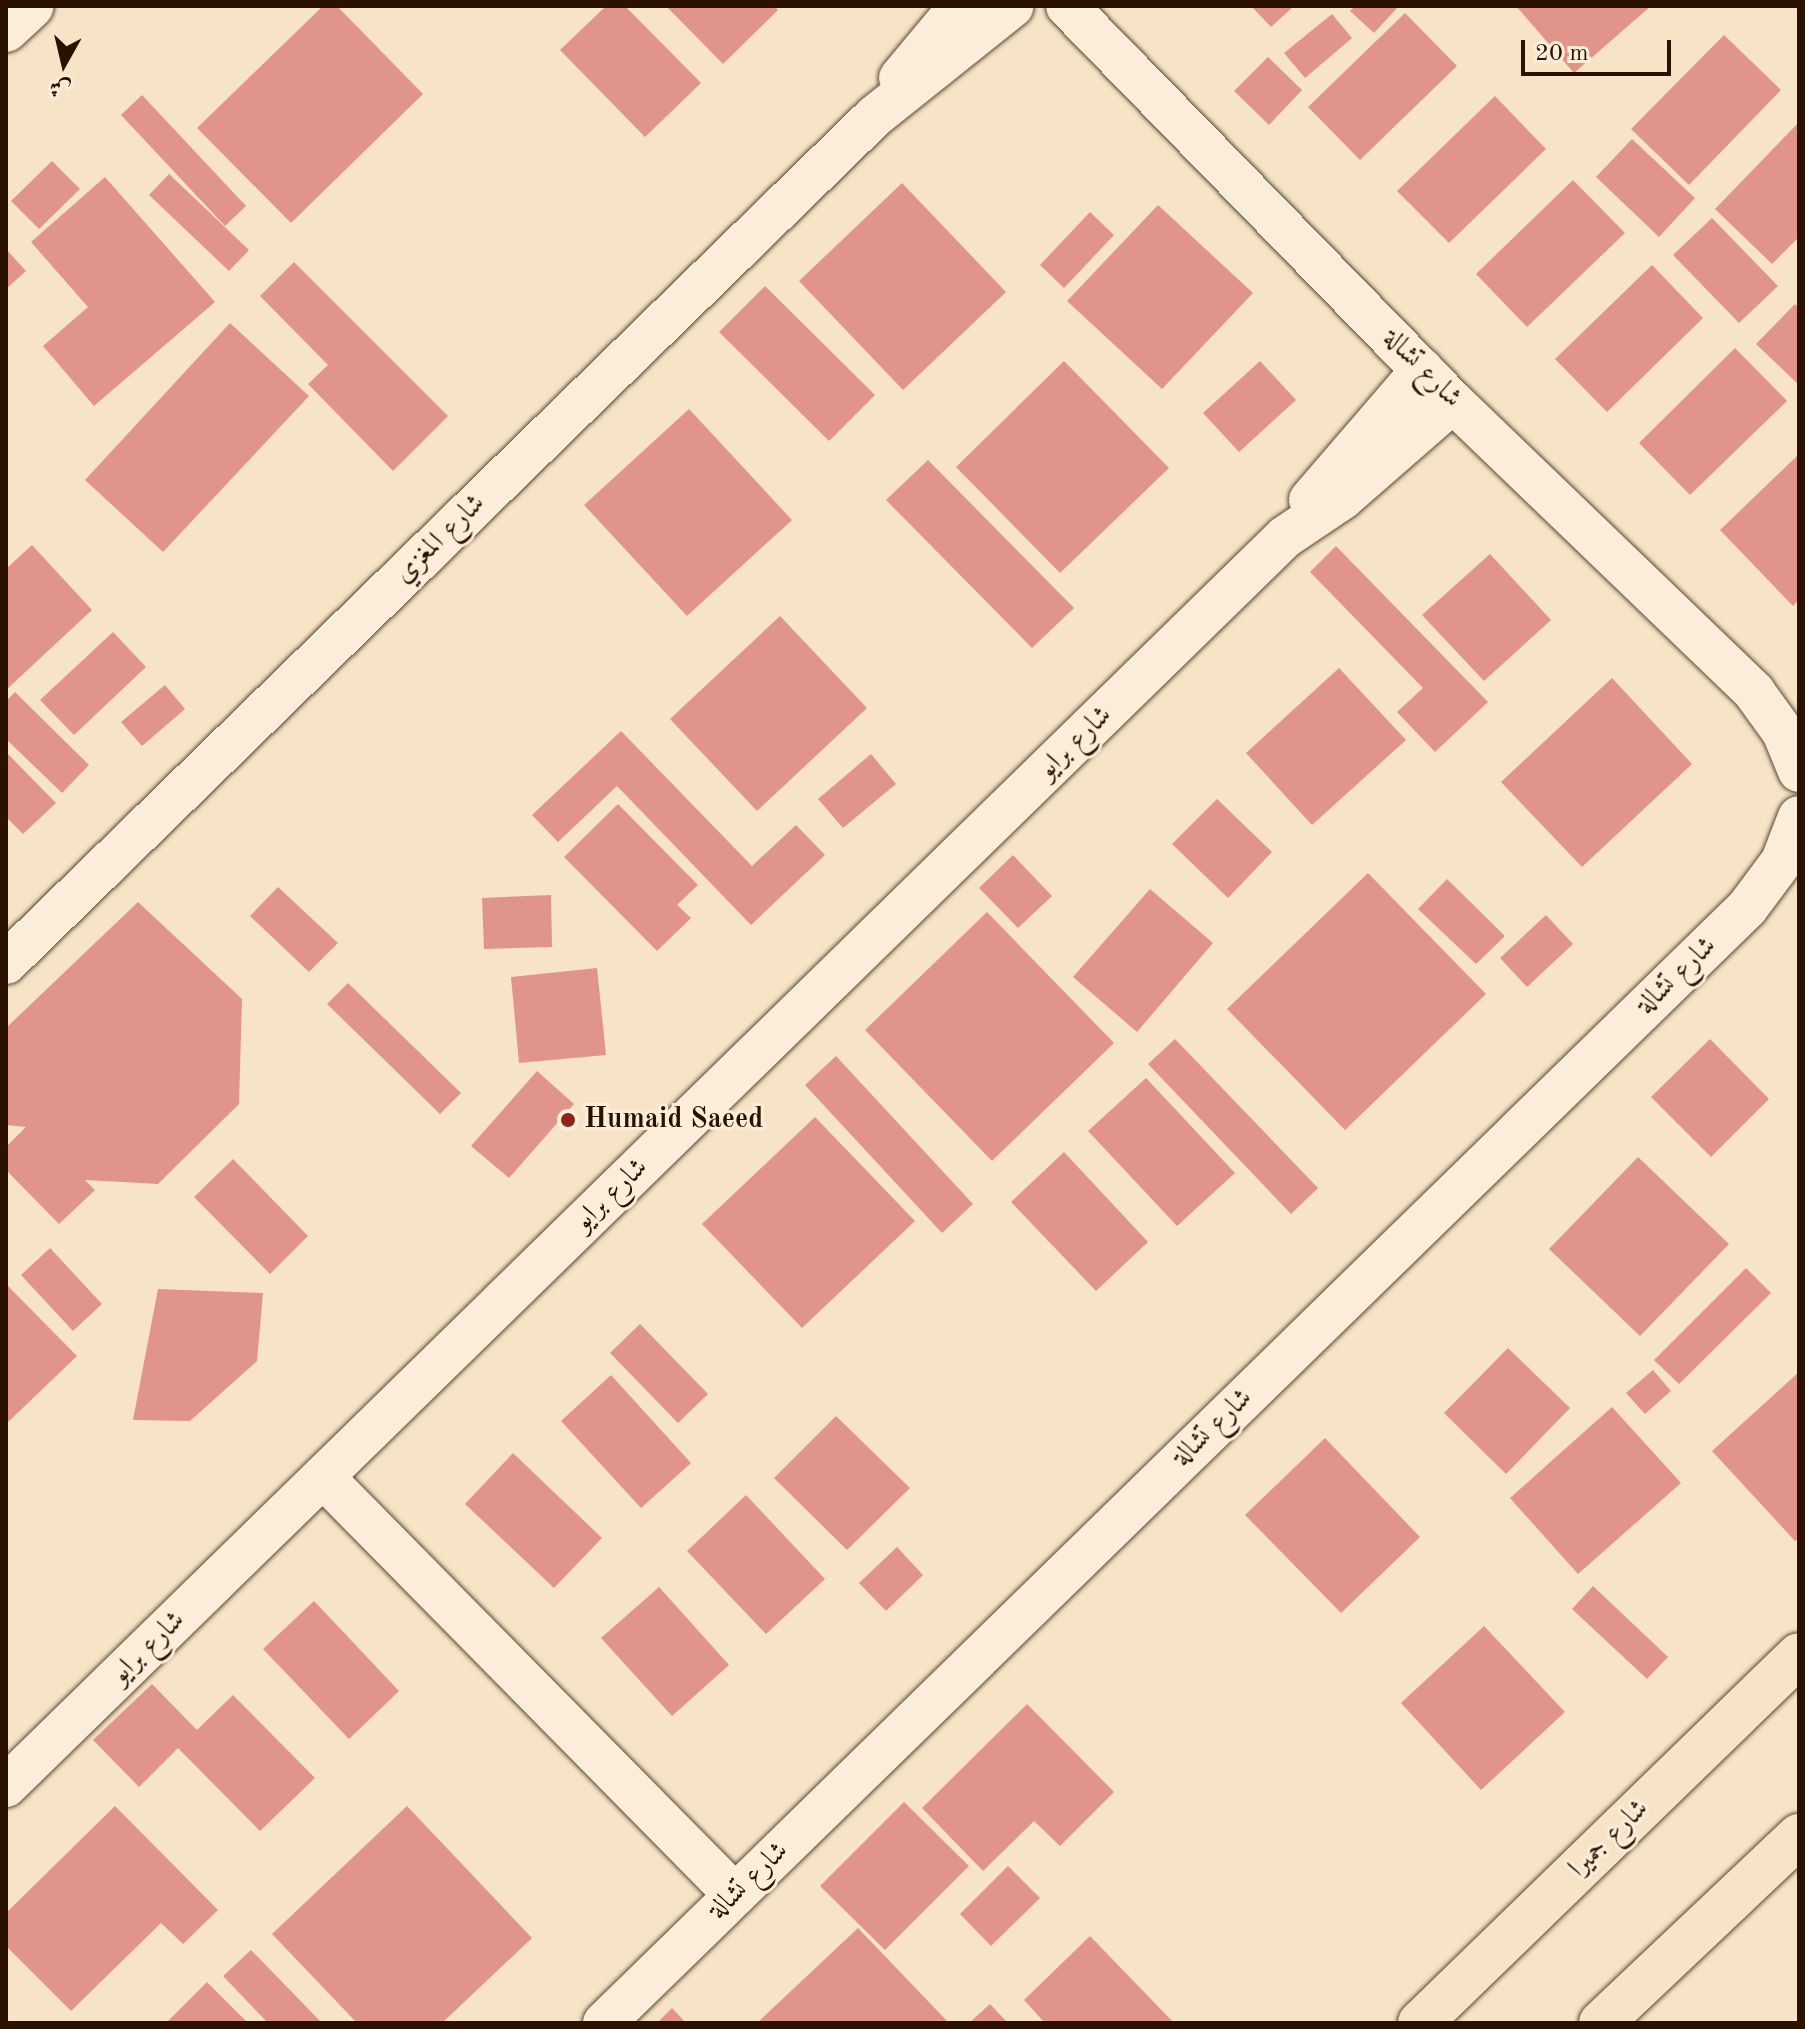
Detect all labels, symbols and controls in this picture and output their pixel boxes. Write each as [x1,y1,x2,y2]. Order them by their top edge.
north arrow [24,24,104,104]
scale bar [1525,24,1675,74]
text: 20 m [1535,42,1589,66]
text: ش [48,75,73,100]
street label: شارع تشالة [1375,322,1469,416]
street label: شارع المغزي [387,487,493,591]
street label: شارع برايو [1031,699,1119,787]
street label: شارع تشالة [1630,930,1724,1022]
place label: Humaid Saeed [584,1103,763,1137]
marker: Humaid Saeed [559,1111,577,1129]
street label: شارع برايو [567,1151,655,1239]
street label: شارع تشالة [1166,1382,1260,1474]
street label: شارع برايو [104,1604,192,1692]
street label: شارع جميرا [1562,1793,1656,1885]
street label: شارع تشالة [702,1835,796,1927]

